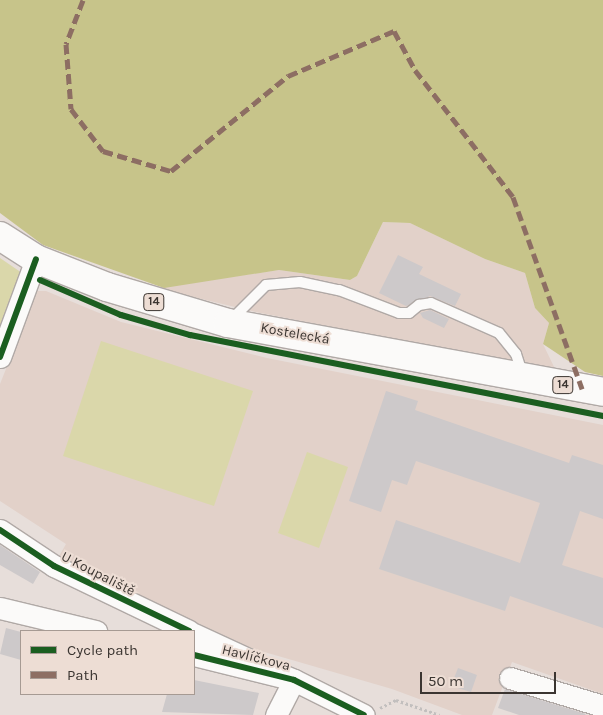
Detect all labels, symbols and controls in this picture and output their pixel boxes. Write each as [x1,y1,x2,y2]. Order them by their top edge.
road number: 14 [143,292,165,312]
street label: Kostelecká [259,320,331,348]
road number: 14 [552,376,574,394]
street label: U Koupaliště [58,548,138,600]
legend [20,630,195,695]
text: Cycle path [67,641,138,659]
street label: Havlíčkova [220,641,292,675]
scale bar [423,662,559,694]
text: Path [67,666,98,684]
text: 50 m [428,672,463,690]

